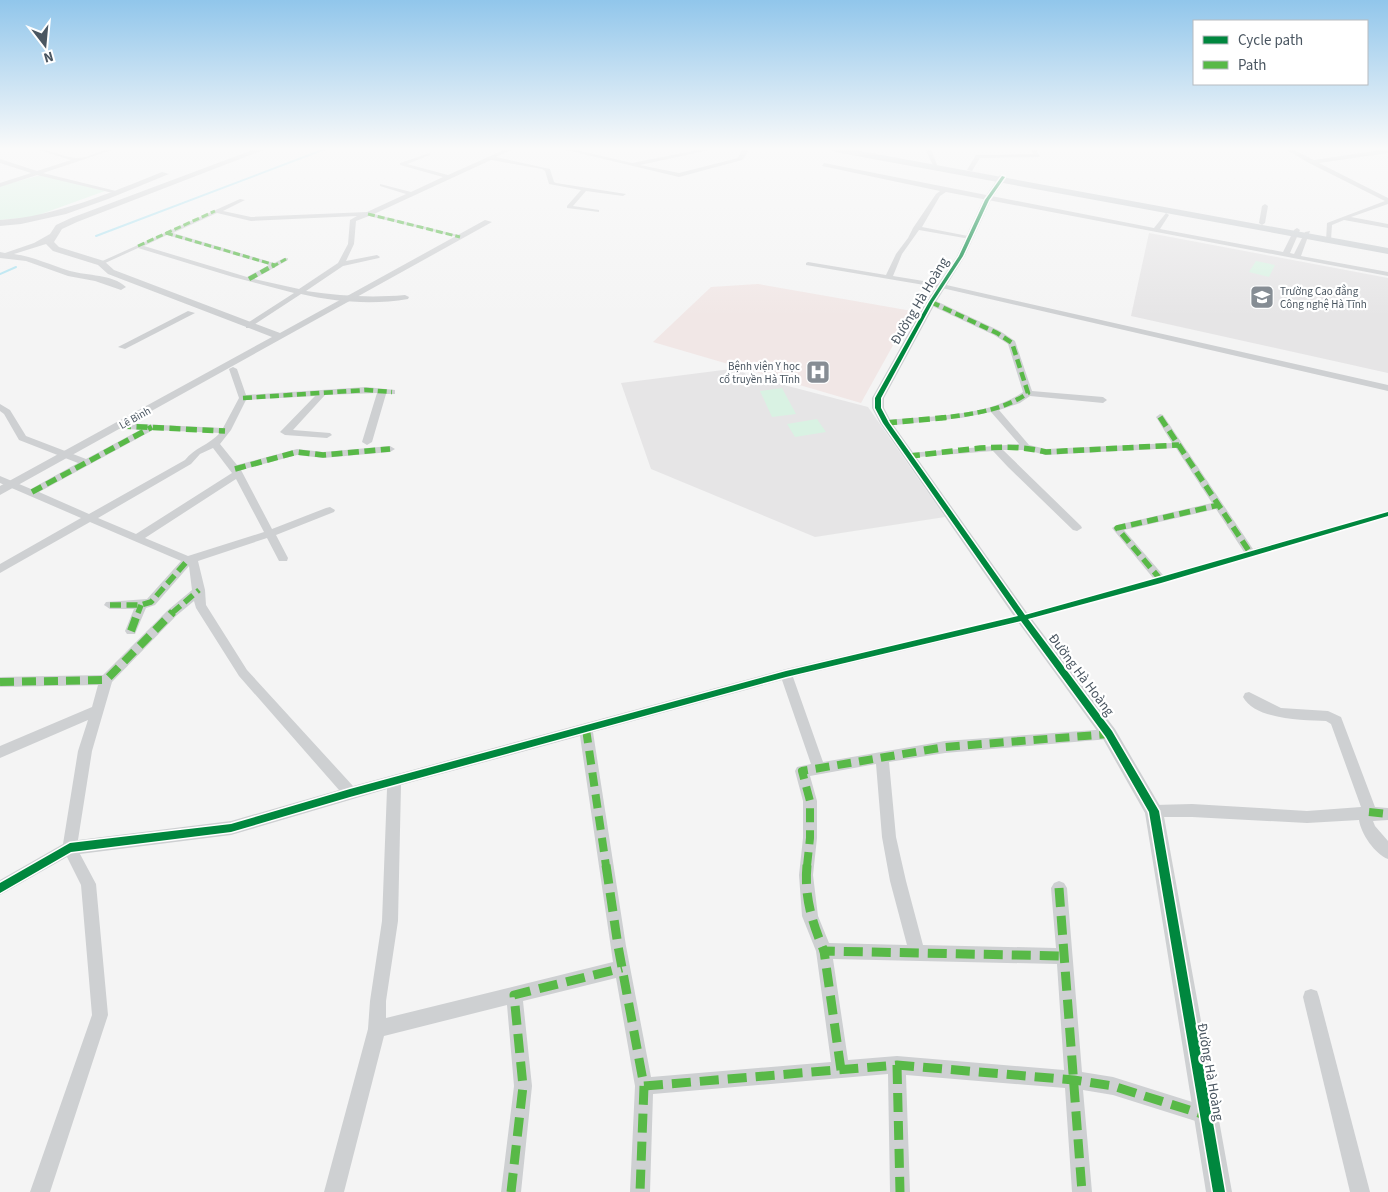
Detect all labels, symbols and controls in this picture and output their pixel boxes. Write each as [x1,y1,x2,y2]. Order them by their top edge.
north arrow [20,20,70,70]
legend [1193,20,1368,85]
text: Cycle path [1238,30,1303,51]
text: N [41,46,56,67]
text: Path [1238,55,1266,76]
street label: Đường Hà Hoàng [886,253,954,349]
school or university icon: Trường Cao đẳng Công nghệ Hà Tĩnh [1249,284,1275,310]
place label: Trường Cao đẳng Công nghệ Hà Tĩnh [1280,284,1367,312]
place label: Bệnh viện Y học cổ truyền Hà Tĩnh [719,359,800,387]
hospital icon: Bệnh viện Y học cổ truyền Hà Tĩnh [805,359,831,385]
street label: Lê Bình [116,403,154,433]
street label: Đường Hà Hoàng [1043,629,1119,721]
street label: Đường Hà Hoàng [1192,1022,1228,1122]

